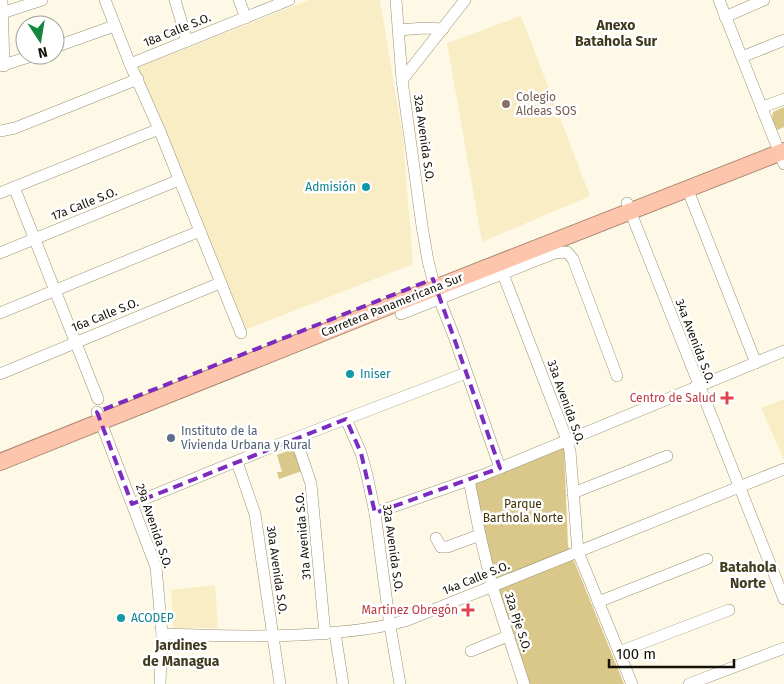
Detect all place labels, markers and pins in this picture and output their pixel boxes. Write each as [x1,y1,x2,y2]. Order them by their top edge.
place label: Colegio Aldeas SOS [516,90,577,118]
marker: Colegio Aldeas SOS [500,98,512,110]
place label: Admisión [305,180,356,194]
marker: Admisión [360,181,372,193]
place label: Iniser [360,367,391,381]
marker: Iniser [344,368,356,380]
place label: Centro de Salud [630,391,716,405]
marker: Centro de Salud [720,391,734,405]
place label: Instituto de la Vivienda Urbana y Rural [181,424,312,452]
marker: Instituto de la Vivienda Urbana y Rural [165,432,177,444]
place label: Martinez Obregón [362,603,458,617]
marker: Martinez Obregón [462,604,474,616]
place label: ACODEP [131,611,174,625]
marker: ACODEP [115,612,127,624]

